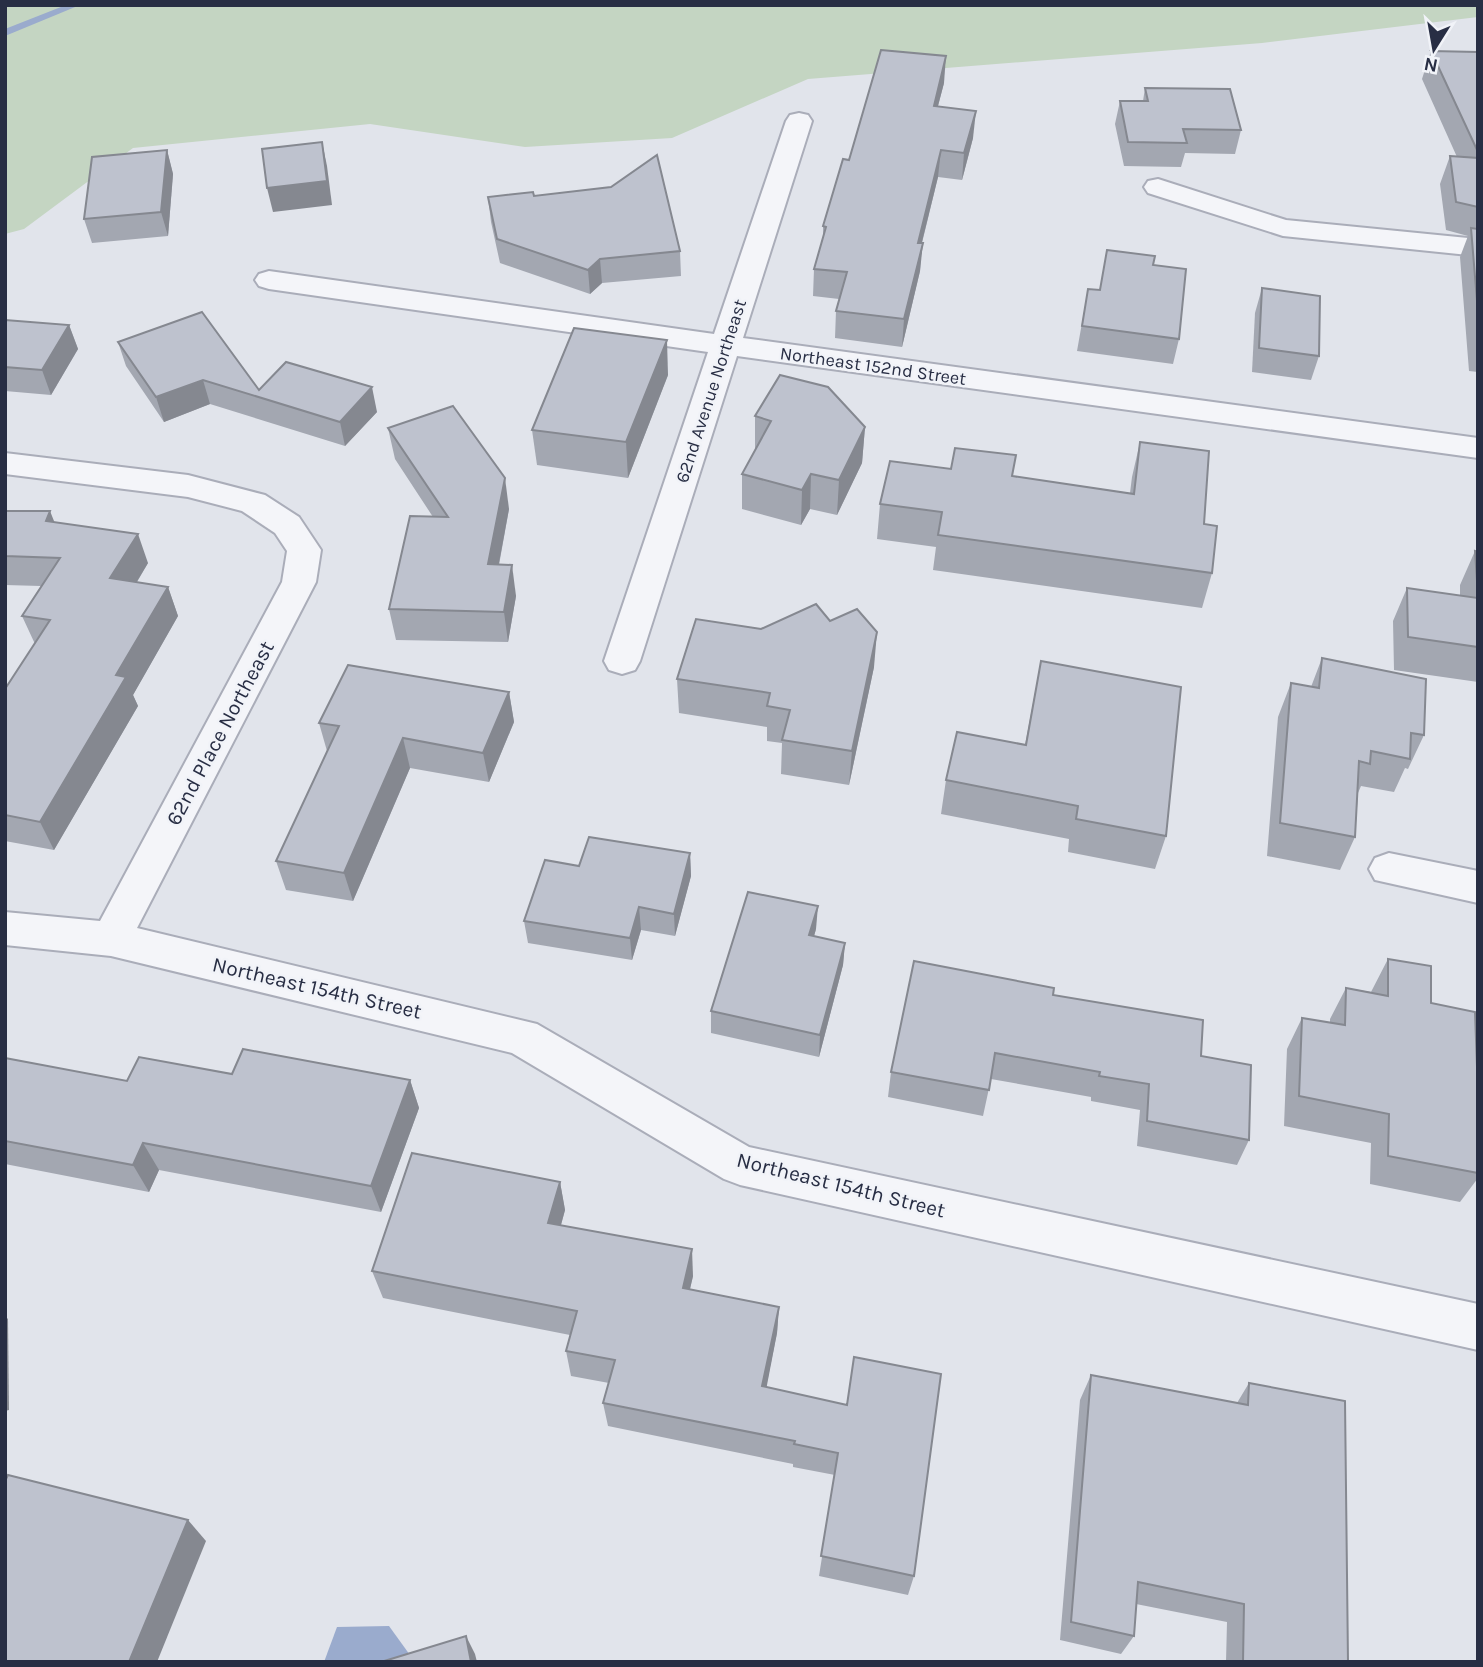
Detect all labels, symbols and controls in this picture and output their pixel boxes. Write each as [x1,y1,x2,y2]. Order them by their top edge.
north arrow [1399,14,1469,84]
text: N [1422,53,1440,77]
street label: 62nd Avenue Northeast [671,296,751,486]
street label: Northeast 152nd Street [779,342,968,390]
street label: 62nd Place Northeast [161,637,279,829]
street label: Northeast 154th Street [210,952,424,1024]
street label: Northeast 154th Street [734,1147,948,1223]

